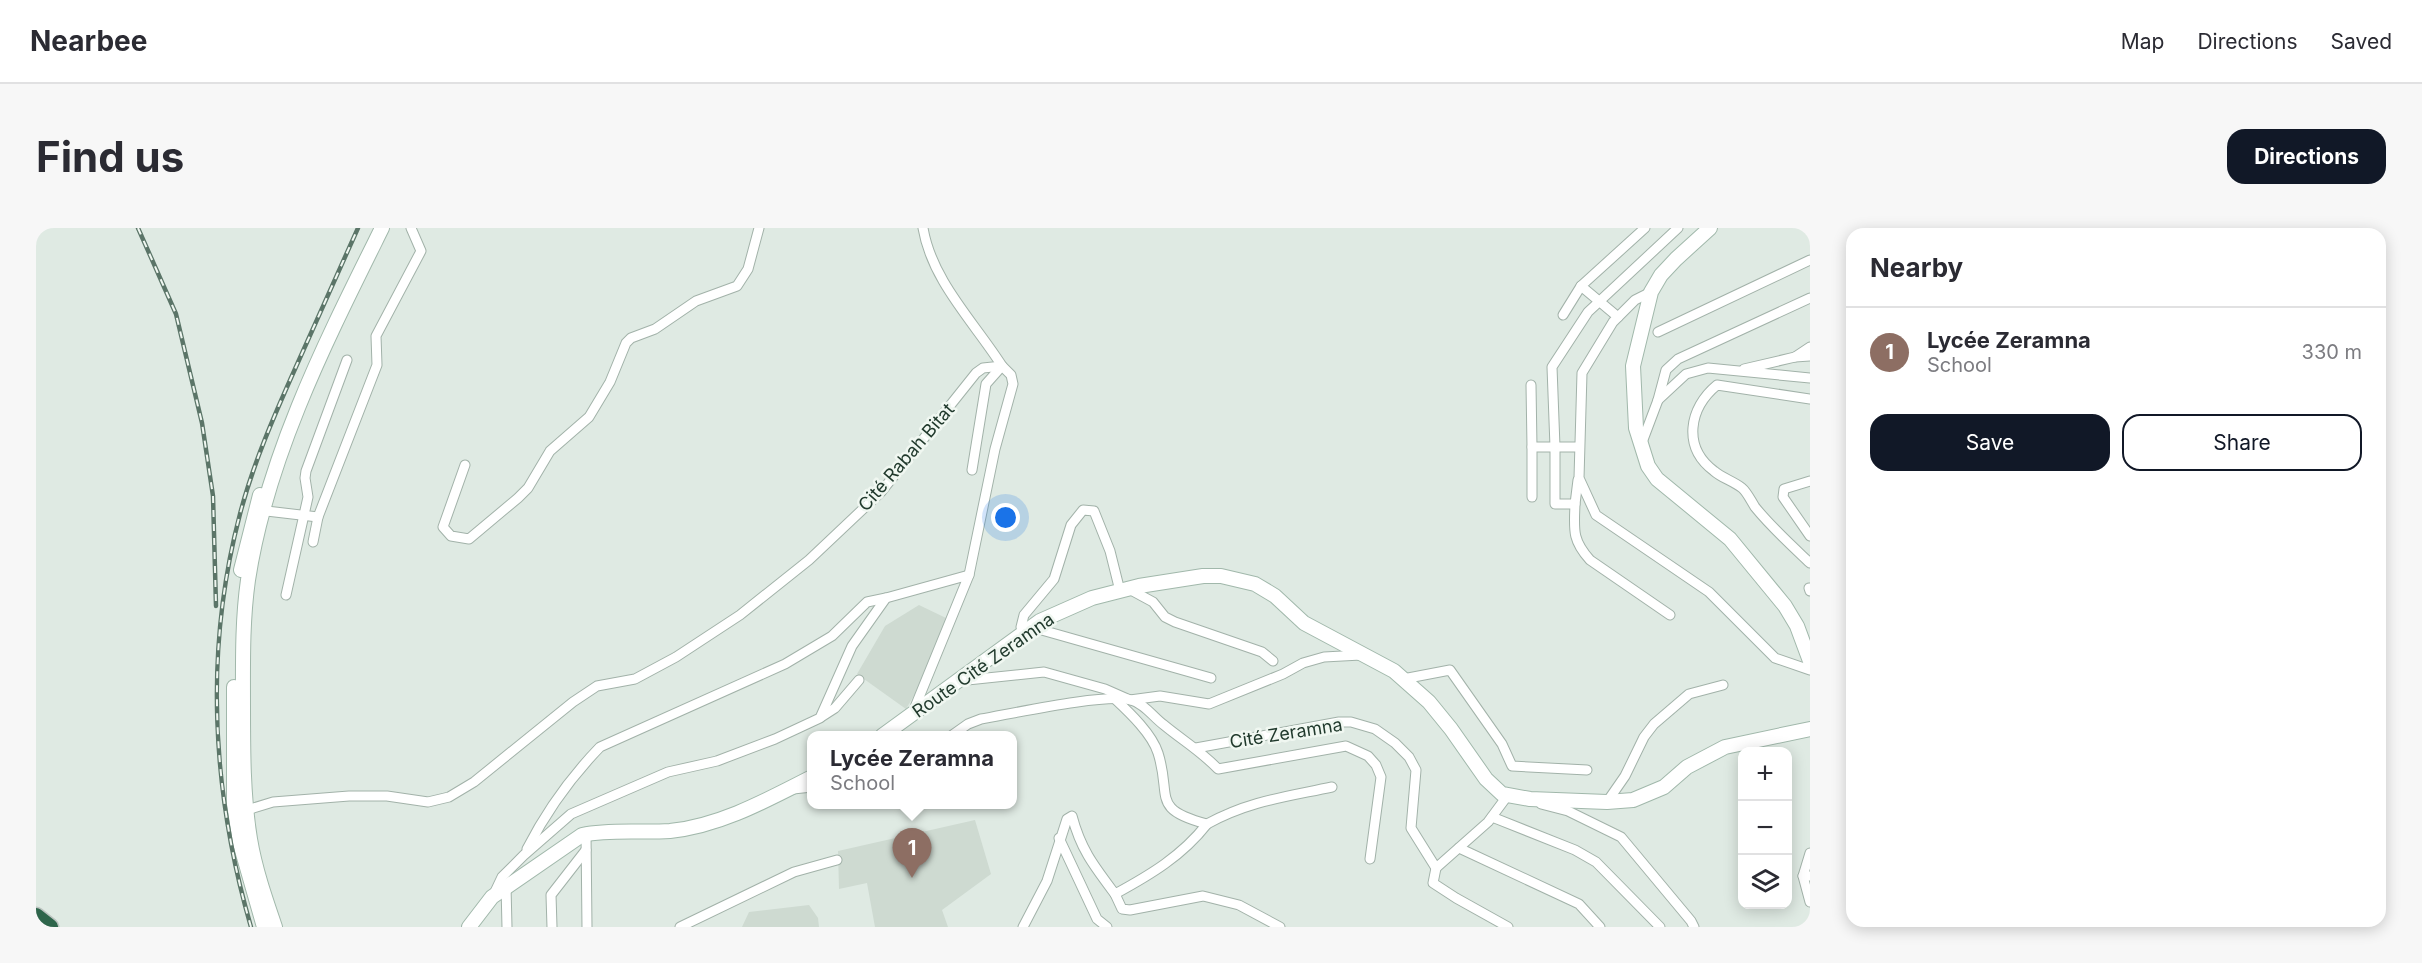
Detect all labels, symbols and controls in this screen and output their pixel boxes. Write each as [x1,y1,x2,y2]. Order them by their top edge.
text: Nearbee [30,24,147,58]
text: Map [2121,29,2164,54]
text: Directions [2197,29,2298,54]
text: Saved [2331,29,2392,54]
button: Directions [2227,129,2386,184]
text: Find us [36,131,184,182]
text: Nearby [1870,252,1963,283]
text: Lycée Zeramna [1927,327,2091,353]
text: 1 [1885,340,1894,364]
text: 330 m [2302,340,2362,364]
text: School [1927,353,1992,377]
street label: Cité Rabah Bitat [854,399,958,515]
button: Save [1870,414,2110,471]
button: Share [2122,414,2362,471]
your location [991,503,1020,532]
street label: Route Cité Zeramna [908,608,1058,722]
street label: Cité Zeramna [1228,714,1344,752]
popup [807,731,1017,809]
text: Lycée Zeramna [830,745,994,771]
map controls [1738,747,1792,909]
button: + [1738,747,1792,801]
text: School [830,771,895,795]
button: − [1738,801,1792,855]
pin: 1 [892,828,932,878]
button: layers [1738,855,1792,909]

